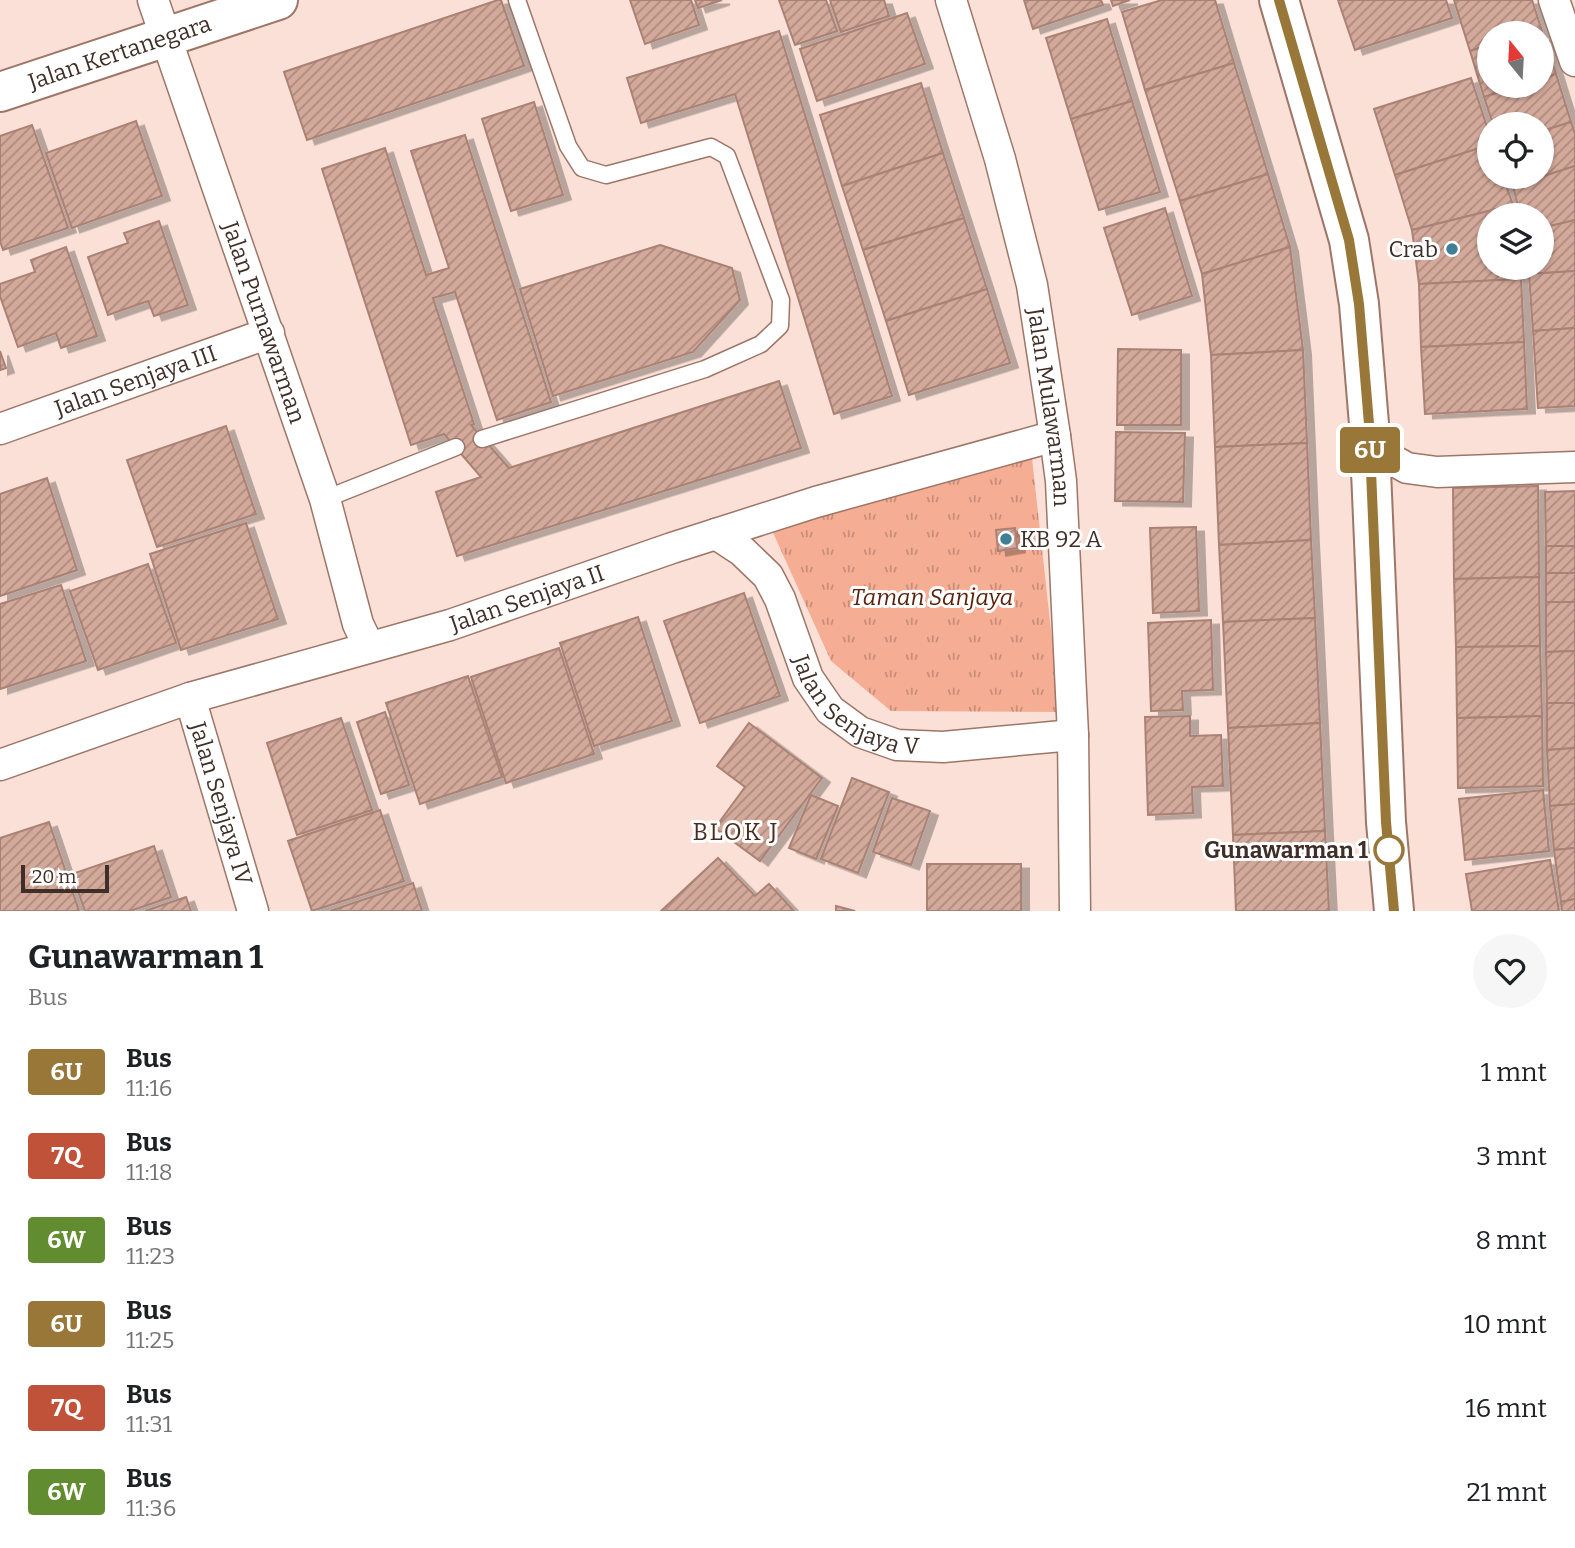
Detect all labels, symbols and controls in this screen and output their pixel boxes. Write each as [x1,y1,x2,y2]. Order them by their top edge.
street label: Jalan Kertanegara [24,9,215,96]
north arrow [1477,21,1554,98]
map controls [1477,21,1554,280]
button: locate [1477,112,1554,189]
button: layers [1477,203,1554,280]
street label: Jalan Purnawarman [216,217,312,427]
place label: Crab [1388,235,1438,263]
marker: Crab [1444,241,1460,257]
street label: Jalan Mulawarman [1022,305,1076,508]
street label: Jalan Senjaya III [50,339,220,423]
line badge: 6U [1338,427,1402,473]
text: 6U [1354,436,1386,464]
place label: KB 92 A [1020,525,1103,553]
marker: KB 92 A [998,531,1014,547]
street label: Jalan Senjaya II [445,559,608,638]
park label: Taman Sanjaya [851,583,1013,611]
street label: Jalan Senjaya V [787,650,920,760]
street label: Jalan Senjaya IV [184,718,259,889]
district label: BLOK J [693,818,779,846]
marker: Gunawarman 1 [1374,835,1404,865]
place label: Gunawarman 1 [1204,836,1368,864]
scale bar [21,862,108,894]
text: 20 m [32,865,76,888]
button: heart [1473,934,1547,1008]
text: Gunawarman 1 [28,937,263,977]
text: Bus [28,983,68,1011]
text: Bus [126,1043,172,1074]
text: 1 mnt [1481,1057,1547,1088]
text: 6U [51,1058,83,1086]
text: 11:16 [126,1074,172,1102]
text: Bus [126,1127,172,1158]
text: 3 mnt [1476,1141,1547,1172]
text: 7Q [51,1142,82,1170]
text: 11:18 [126,1158,173,1186]
text: Bus [126,1211,172,1242]
text: 8 mnt [1475,1225,1547,1256]
text: 6W [47,1226,86,1254]
text: 11:23 [126,1242,175,1270]
text: Bus [126,1295,172,1326]
text: 10 mnt [1464,1309,1547,1340]
text: 6U [51,1310,83,1338]
text: 11:25 [126,1326,174,1354]
text: Bus [126,1379,172,1410]
text: 16 mnt [1465,1393,1547,1424]
text: 7Q [51,1394,82,1422]
text: 11:31 [126,1410,172,1438]
text: Bus [126,1463,172,1494]
text: 21 mnt [1466,1477,1547,1508]
text: 6W [47,1478,86,1506]
text: 11:36 [126,1494,176,1522]

